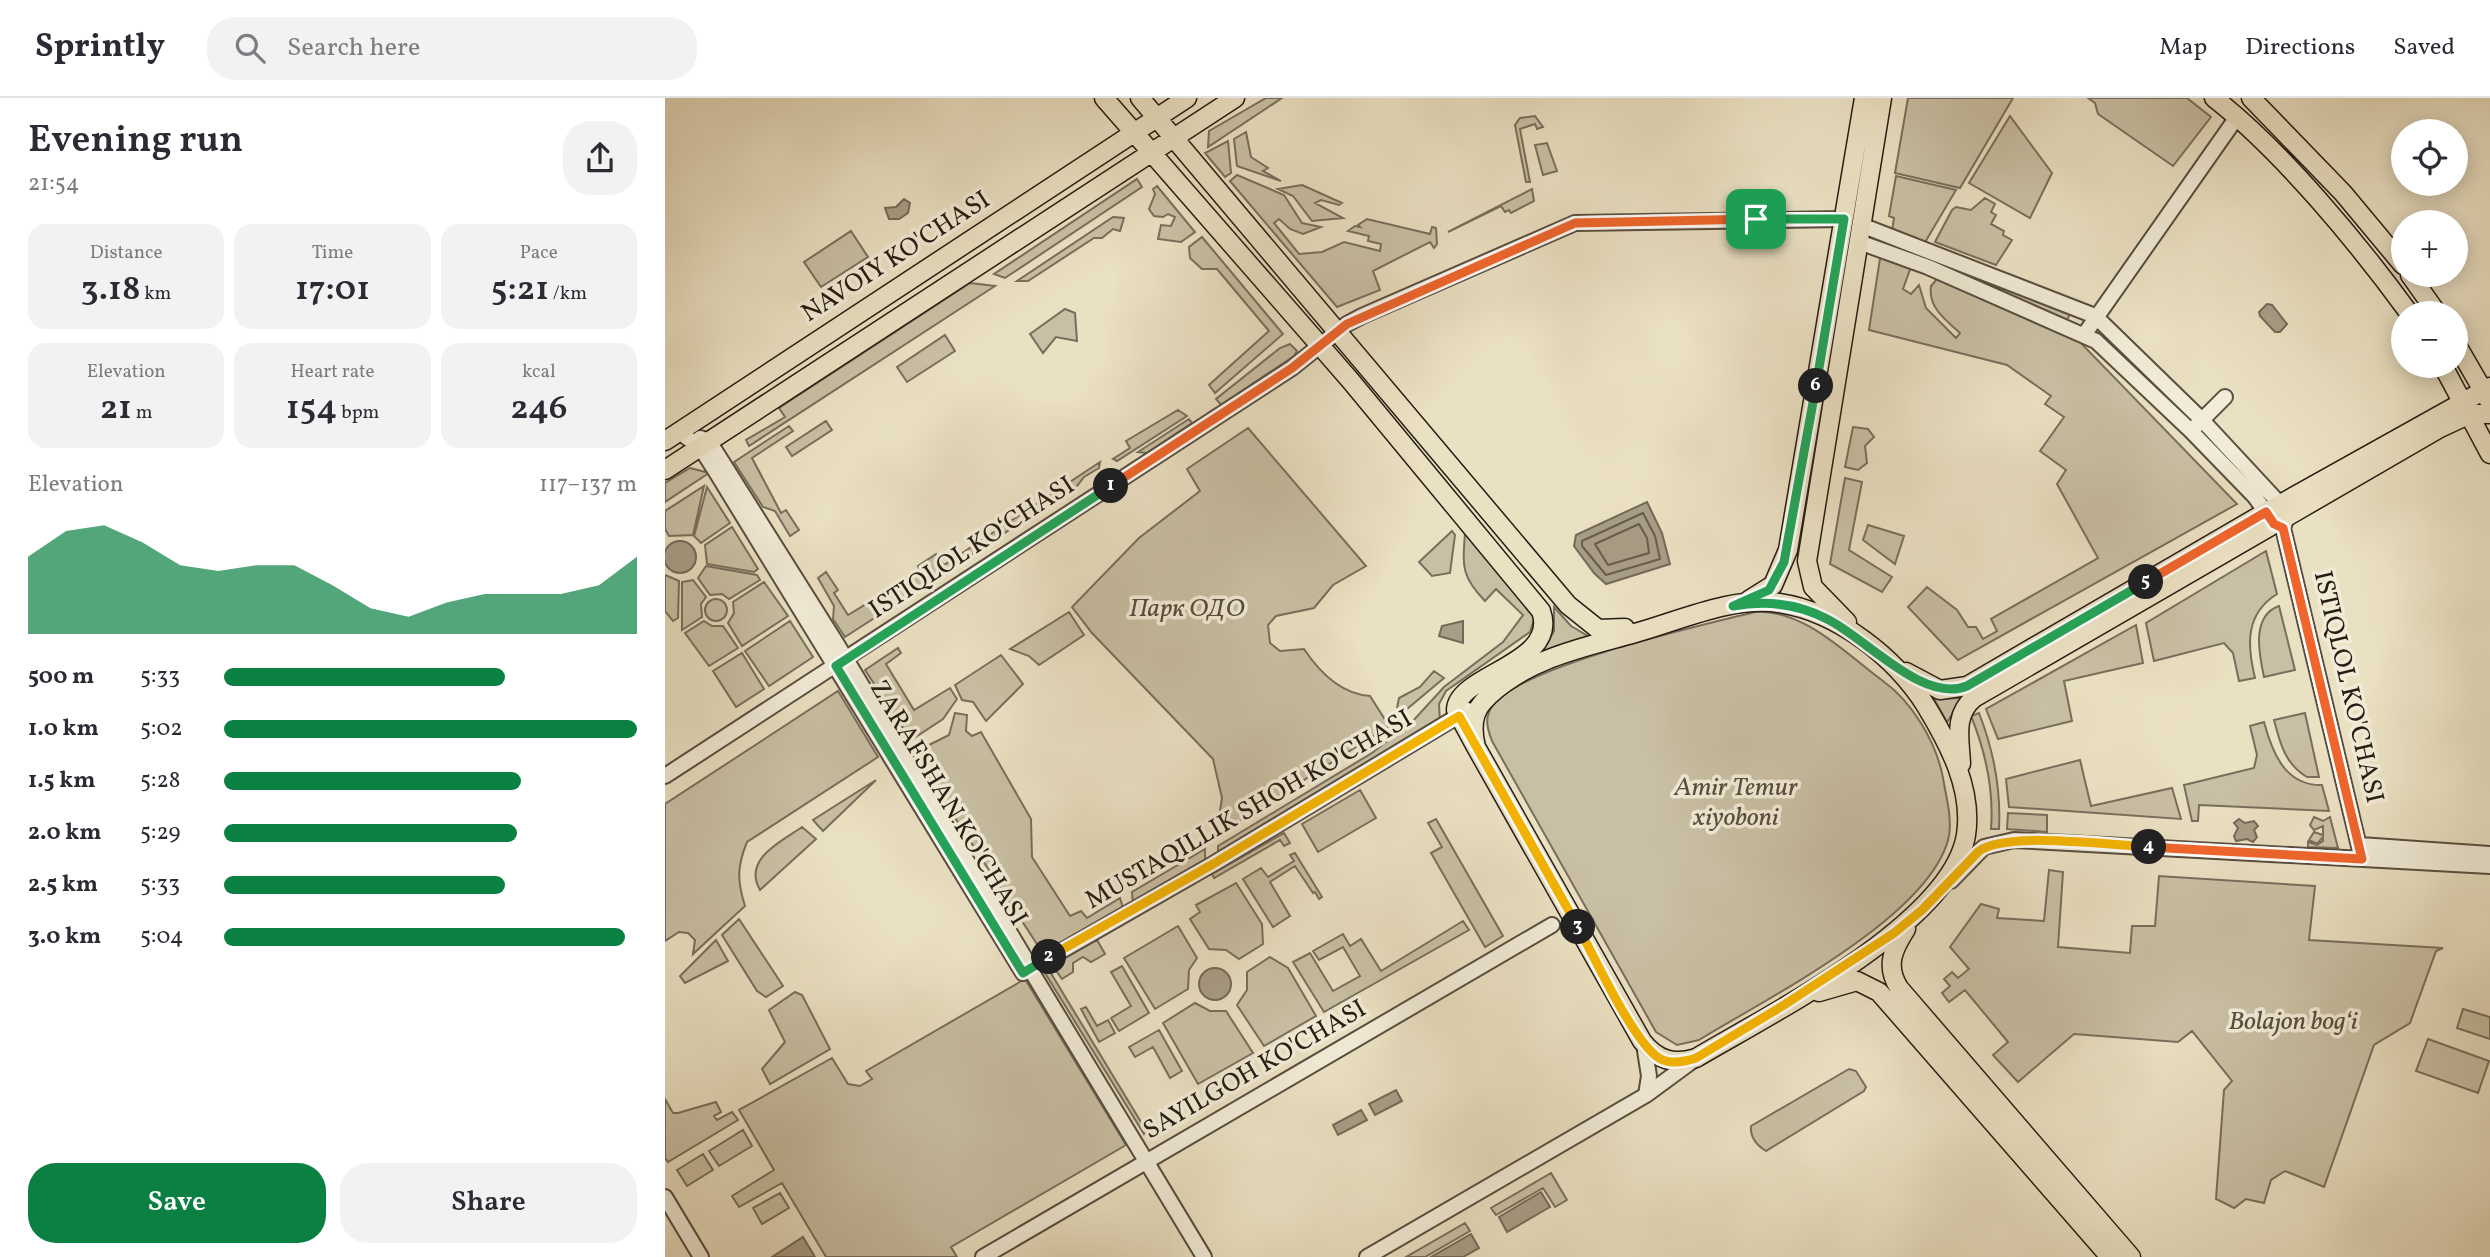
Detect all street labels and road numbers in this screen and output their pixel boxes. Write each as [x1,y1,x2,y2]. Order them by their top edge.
street label: NAVOIY KO'CHASI [795,182,997,332]
street label: ISTIQLOL KO‘CHASI [862,468,1082,628]
street label: ISTIQLOL KO'CHASI [2304,567,2392,807]
street label: ZARAFSHAN KO'CHASI [860,673,1036,933]
street label: MUSTAQILLIK SHOH KO'CHASI [1079,701,1419,919]
street label: SAYILGOH KO'CHASI [1137,991,1373,1149]

